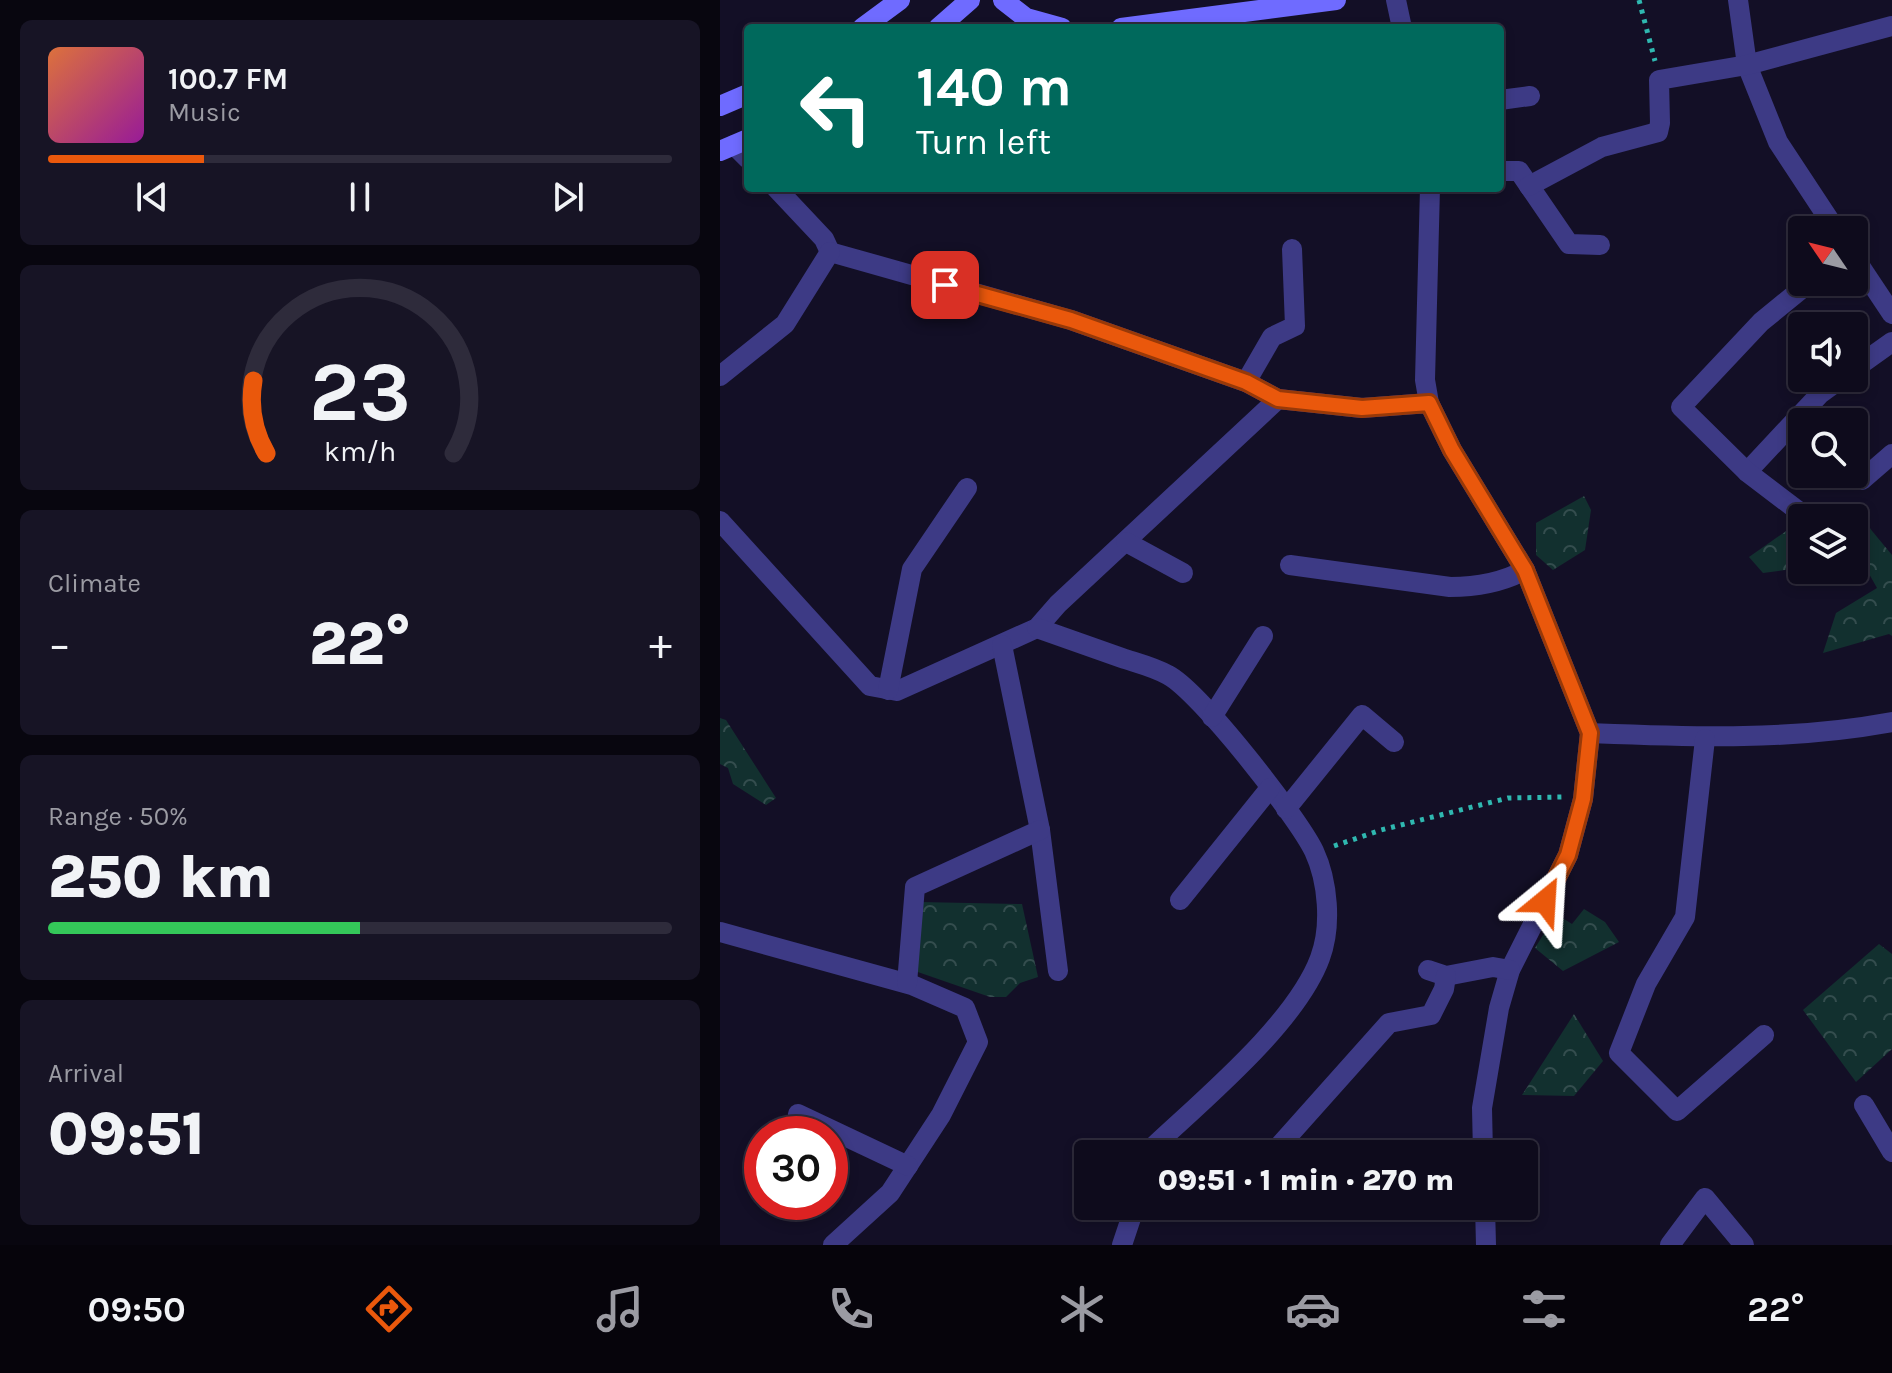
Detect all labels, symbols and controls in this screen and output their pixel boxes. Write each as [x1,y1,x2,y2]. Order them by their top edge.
text: 140 m [916,54,1072,119]
icon: left [784,56,888,160]
text: 100.7 FM [168,61,288,97]
text: Music [168,97,241,128]
text: Turn left [916,121,1051,163]
icon: previous [130,175,174,219]
icon: pause [338,175,382,219]
icon: next [546,175,590,219]
north arrow [1788,216,1868,296]
map controls [1788,216,1868,584]
pin [911,251,979,319]
icon: arrive [923,263,967,307]
button: sound [1788,312,1868,392]
text: 23 [309,343,411,440]
button: search [1788,408,1868,488]
text: km/h [324,435,396,468]
button: layers [1788,504,1868,584]
text: Climate [48,568,141,599]
text: 22° [309,609,411,679]
text: − [48,619,71,670]
text: + [649,619,672,670]
text: Range · 50% [48,801,188,832]
text: 250 km [48,842,274,912]
position arrow [1503,859,1587,943]
text: Arrival [48,1058,124,1089]
text: 09:51 [48,1099,205,1169]
speed limit sign: 30 [744,1116,848,1220]
text: 09:51 · 1 min · 270 m [1158,1162,1454,1198]
icon: directions [361,1281,417,1337]
icon: music [592,1281,648,1337]
icon: phone [823,1281,879,1337]
icon: climate [1054,1281,1110,1337]
icon: car [1285,1281,1341,1337]
icon: filters [1516,1281,1572,1337]
text: 09:50 [88,1288,186,1330]
text: 22° [1747,1288,1804,1330]

